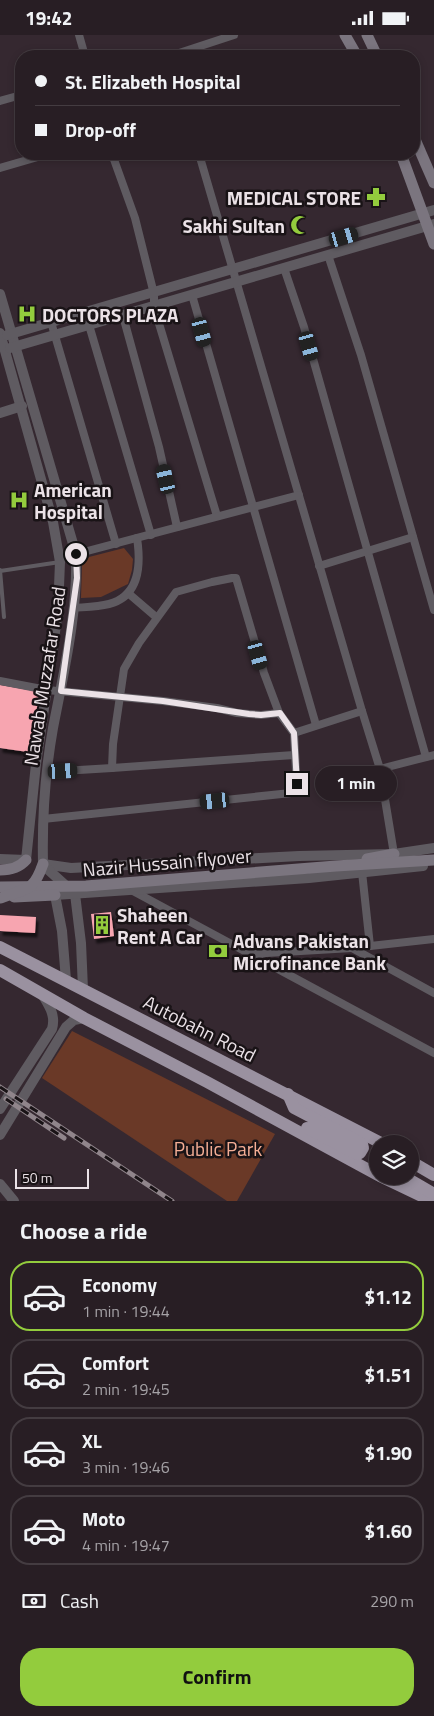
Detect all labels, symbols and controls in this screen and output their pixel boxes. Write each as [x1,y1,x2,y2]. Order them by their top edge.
text: 19:42 [25,3,72,32]
text: St. Elizabeth Hospital [65,67,241,96]
text: Drop-off [65,115,136,144]
place label: MEDICAL STORE [227,183,361,212]
pharmacy icon: MEDICAL STORE [365,186,387,208]
place label: Sakhi Sultan [182,211,285,240]
mosque icon: Sakhi Sultan [289,214,311,236]
car [327,226,360,248]
place label: DOCTORS PLAZA [42,300,179,329]
hospital icon: DOCTORS PLAZA [16,303,38,325]
car [190,316,213,348]
car [297,330,320,362]
car [155,463,176,495]
place label: American Hospital [34,475,112,526]
hospital icon: American Hospital [8,489,30,511]
route start [65,543,87,565]
street label: Nawab Muzzafar Road [16,584,72,768]
car [246,639,269,671]
car [47,763,78,779]
callout: 1 min [314,767,397,801]
text: 1 min [337,771,375,795]
route end [286,773,308,795]
car [199,792,230,810]
street label: Nazir Hussain flyover [81,840,253,884]
place label: Shaheen Rent A Car [117,900,203,951]
building icon: Shaheen Rent A Car [91,914,113,936]
place label: Advans Pakistan Microfinance Bank [233,926,386,977]
bank icon: Advans Pakistan Microfinance Bank [207,940,229,962]
street label: Autobahn Road [138,987,262,1069]
park label: Public Park [174,1134,262,1163]
map controls [369,1135,419,1185]
button: layers [369,1135,419,1185]
scale bar [15,1166,89,1189]
text: 50 m [22,1167,52,1188]
text: Choose a ride [20,1214,147,1248]
text: Economy [82,1270,157,1299]
icon: car [22,1274,67,1319]
text: $1.12 [365,1282,412,1311]
text: 1 min · 19:44 [82,1299,170,1323]
text: Comfort [82,1348,149,1377]
icon: car [22,1352,67,1397]
text: $1.51 [365,1360,412,1389]
text: 2 min · 19:45 [82,1377,170,1401]
text: XL [82,1426,102,1455]
icon: car [22,1430,67,1475]
text: $1.90 [365,1438,412,1467]
text: 3 min · 19:46 [82,1455,170,1479]
text: Moto [82,1504,125,1533]
icon: car [22,1508,67,1553]
text: $1.60 [365,1516,412,1545]
text: 4 min · 19:47 [82,1533,170,1557]
text: Cash [60,1586,99,1615]
icon: cash [20,1587,48,1615]
text: 290 m [370,1589,414,1613]
button: Confirm [20,1648,414,1706]

